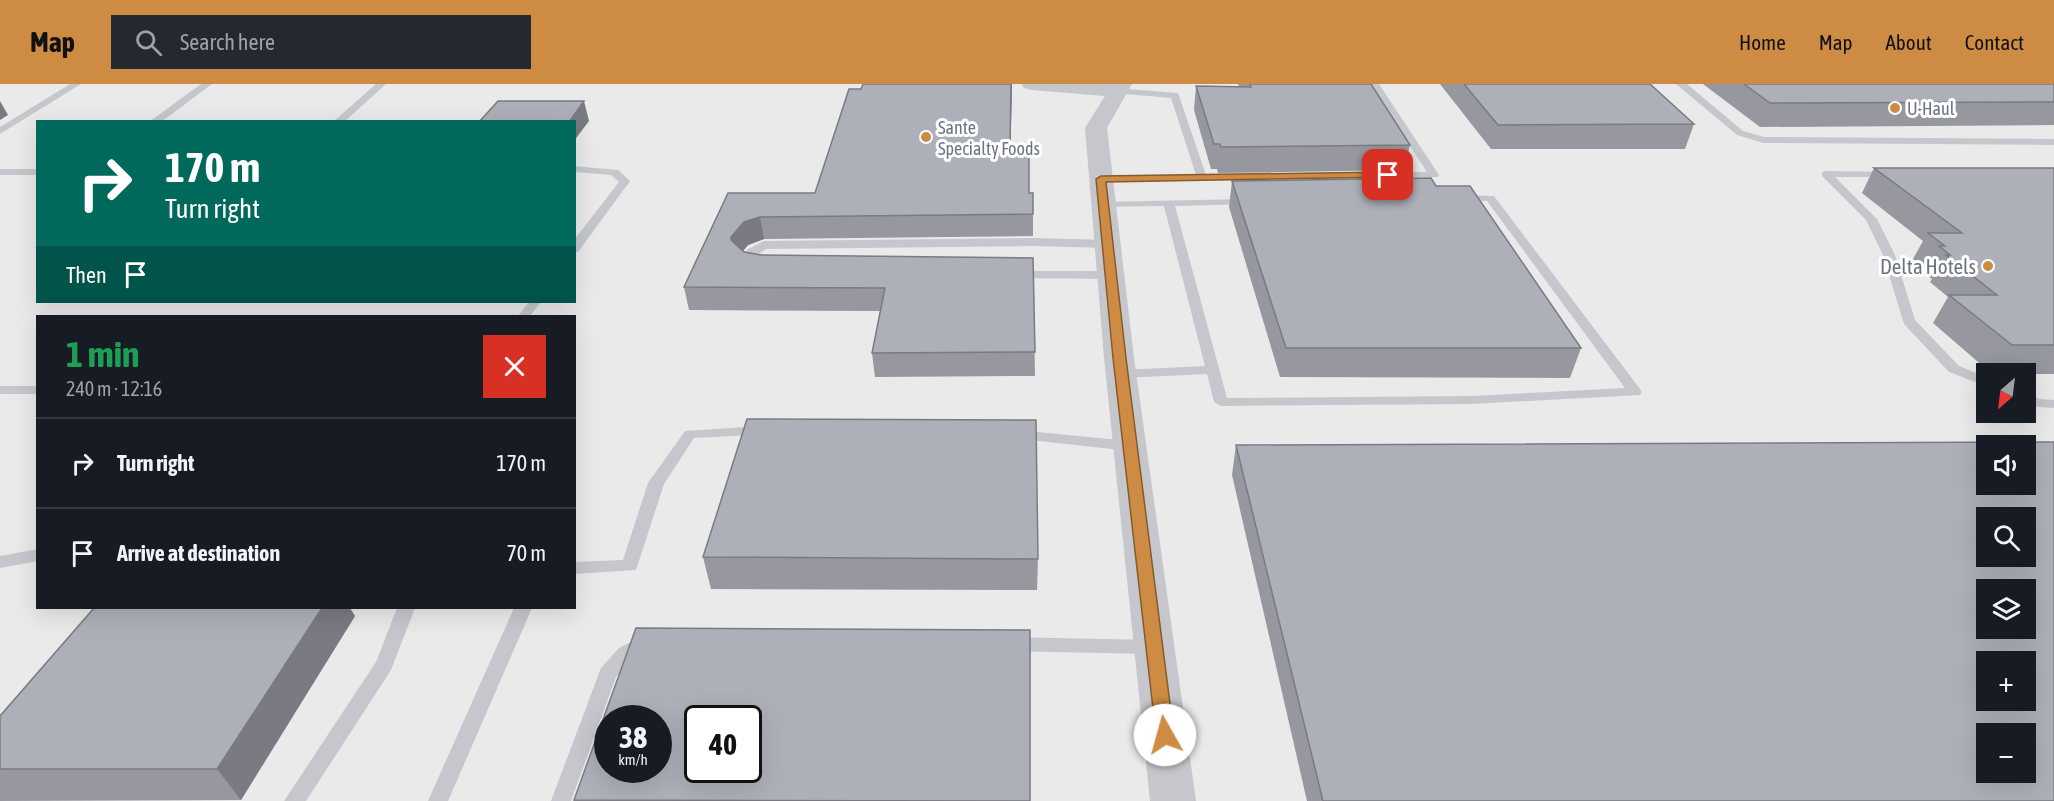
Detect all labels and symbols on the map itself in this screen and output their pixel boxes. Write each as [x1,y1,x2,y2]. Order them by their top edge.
place label: U-Haul [1907,98,1955,119]
marker: U-Haul [1888,101,1902,115]
place label: Sante Specialty Foods [938,117,1040,159]
marker: Sante Specialty Foods [919,130,933,144]
pin [1362,149,1413,200]
place label: Delta Hotels [1880,254,1976,278]
marker: Delta Hotels [1981,259,1995,273]
north arrow [1976,363,2036,423]
position arrow [1133,703,1197,767]
speed limit sign: 40 [684,705,762,783]

